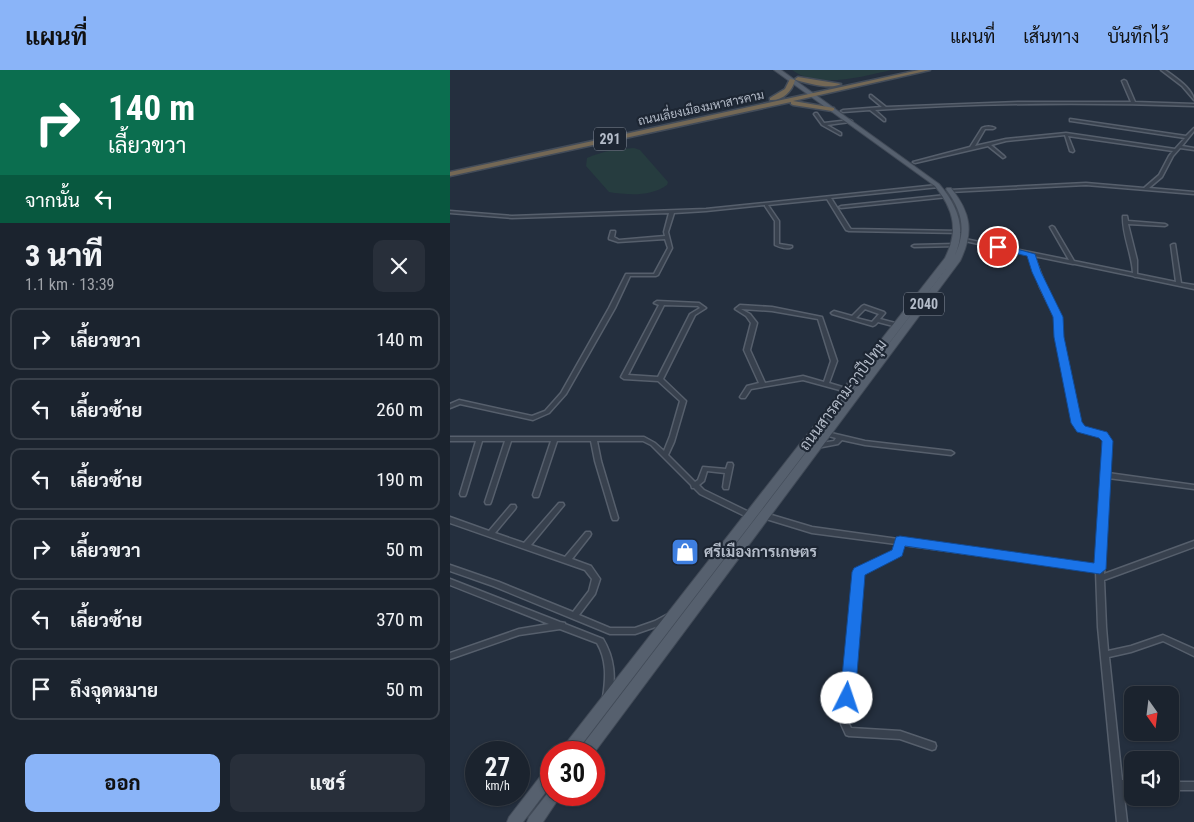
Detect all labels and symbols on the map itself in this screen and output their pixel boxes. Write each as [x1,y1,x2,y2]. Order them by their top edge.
street label: ถนนเลี่ยงเมืองมหาสารคาม [636,84,765,128]
road number: 291 [594,128,626,150]
pin [977,226,1019,268]
road number: 2040 [904,292,944,315]
street label: ถนนสารคาม-วาปีปทุม [795,335,892,455]
shop icon: ศรีเมืองการเกษตร [670,537,700,567]
place label: ศรีเมืองการเกษตร [704,542,818,561]
position arrow [820,671,872,723]
north arrow [1124,686,1179,741]
speed limit sign: 30 [540,741,605,806]

